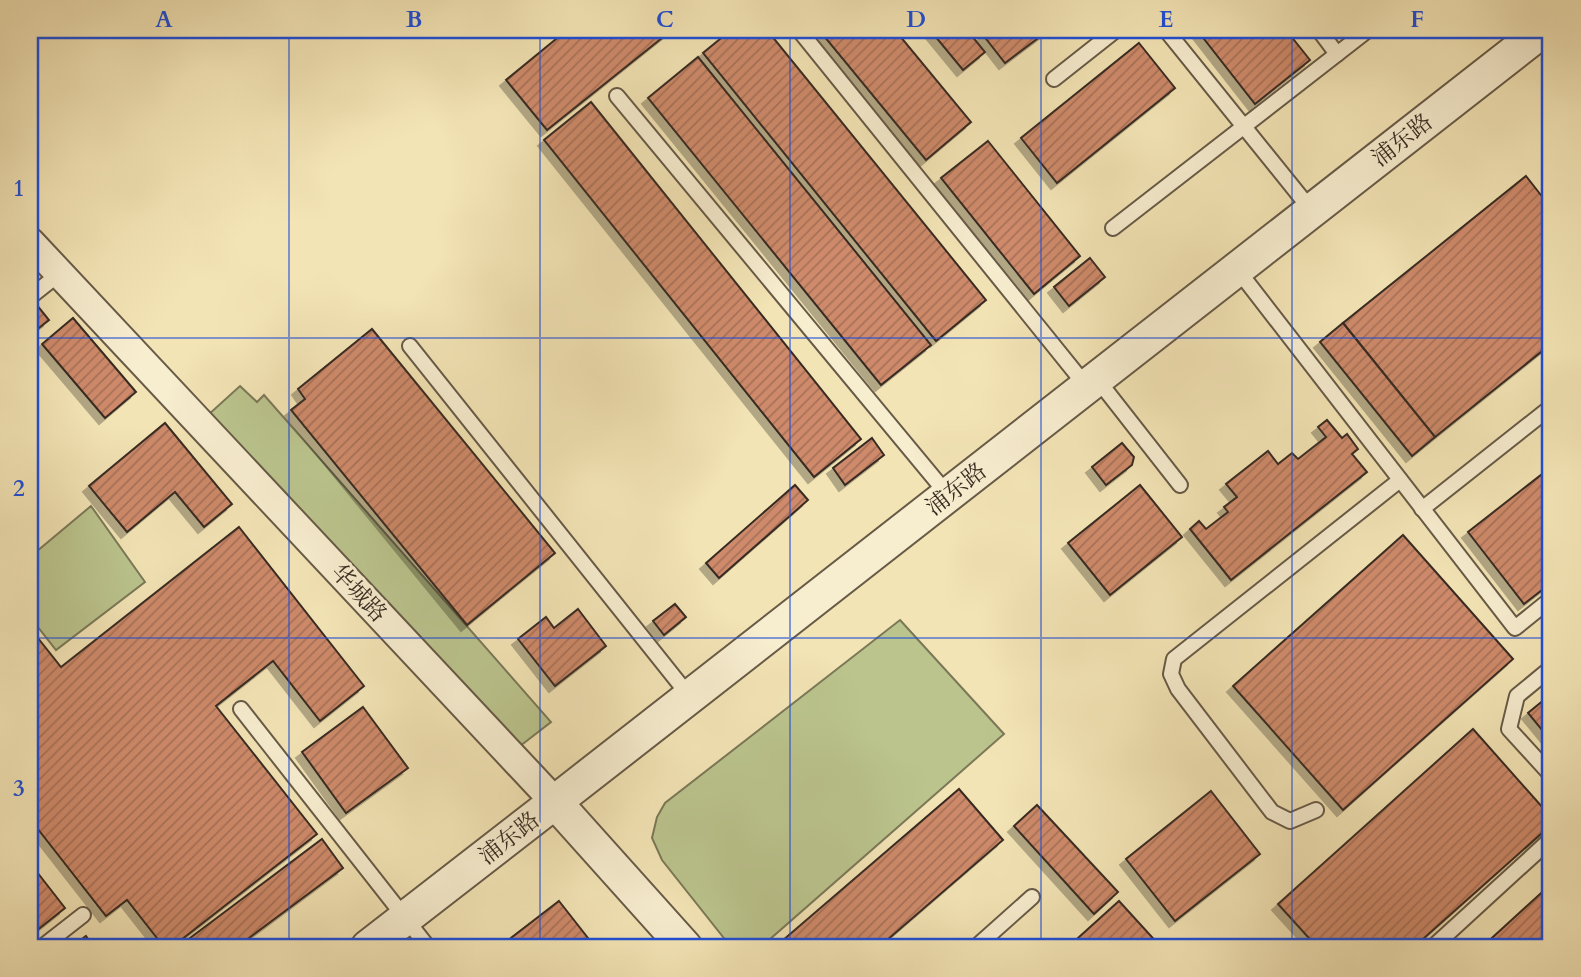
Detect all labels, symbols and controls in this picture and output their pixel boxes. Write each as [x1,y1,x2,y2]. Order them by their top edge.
text: A [155,4,173,35]
text: B [406,4,422,35]
text: C [656,4,674,35]
text: D [906,4,926,35]
text: E [1159,4,1173,35]
text: F [1410,4,1424,35]
street label: 浦东路 [1365,107,1439,173]
text: 1 [13,173,25,204]
street label: 浦东路 [919,456,993,522]
text: 2 [13,473,25,504]
street label: 华城路 [324,557,394,629]
text: 3 [13,773,25,804]
street label: 浦东路 [472,805,546,871]

